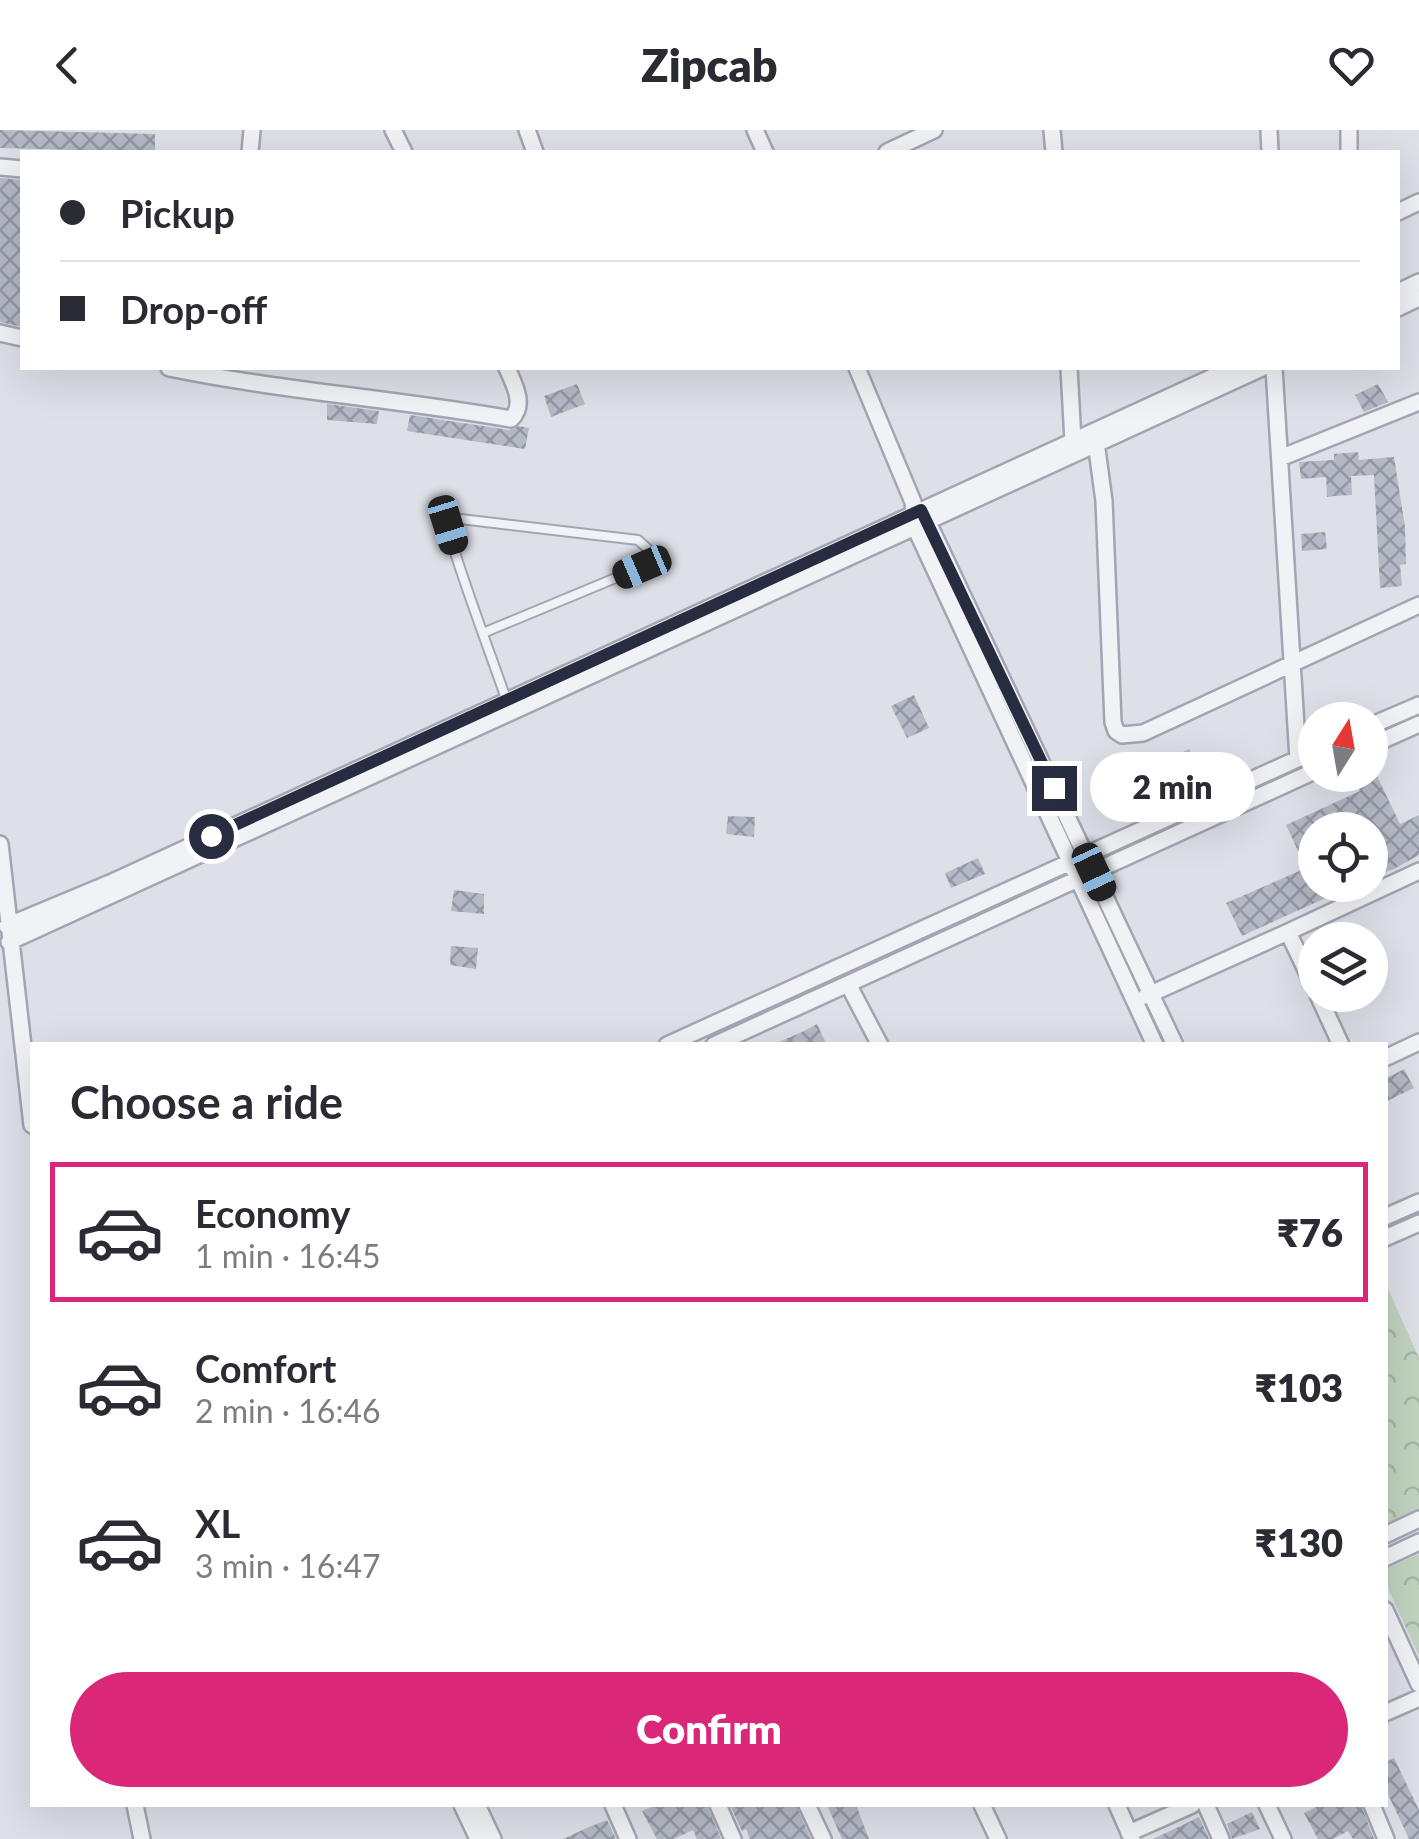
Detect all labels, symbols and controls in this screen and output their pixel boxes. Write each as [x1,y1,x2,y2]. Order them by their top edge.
icon: back [40,38,95,93]
text: Zipcab [641,38,778,92]
icon: heart [1324,38,1379,93]
text: Pickup [120,190,235,236]
text: Drop-off [120,286,267,332]
car [425,492,471,558]
car [609,541,675,593]
north arrow [1298,702,1388,792]
map controls [1298,702,1388,1012]
callout: 2 min [1089,753,1254,823]
route end [1032,766,1077,811]
text: 2 min [1133,767,1212,806]
button: locate [1298,812,1388,902]
route start [189,814,234,859]
car [1068,838,1120,906]
button: layers [1298,922,1388,1012]
text: Choose a ride [70,1075,343,1129]
icon: car [75,1187,165,1277]
text: Economy [195,1190,350,1236]
text: ₹76 [1277,1209,1343,1255]
text: 1 min · 16:45 [195,1236,381,1275]
icon: car [75,1342,165,1432]
text: Comfort [195,1345,336,1391]
text: ₹103 [1255,1364,1343,1410]
text: 2 min · 16:46 [195,1391,381,1430]
icon: car [75,1497,165,1587]
text: XL [195,1500,240,1546]
text: ₹130 [1255,1519,1343,1565]
text: 3 min · 16:47 [195,1546,381,1585]
button: Confirm [70,1672,1348,1787]

